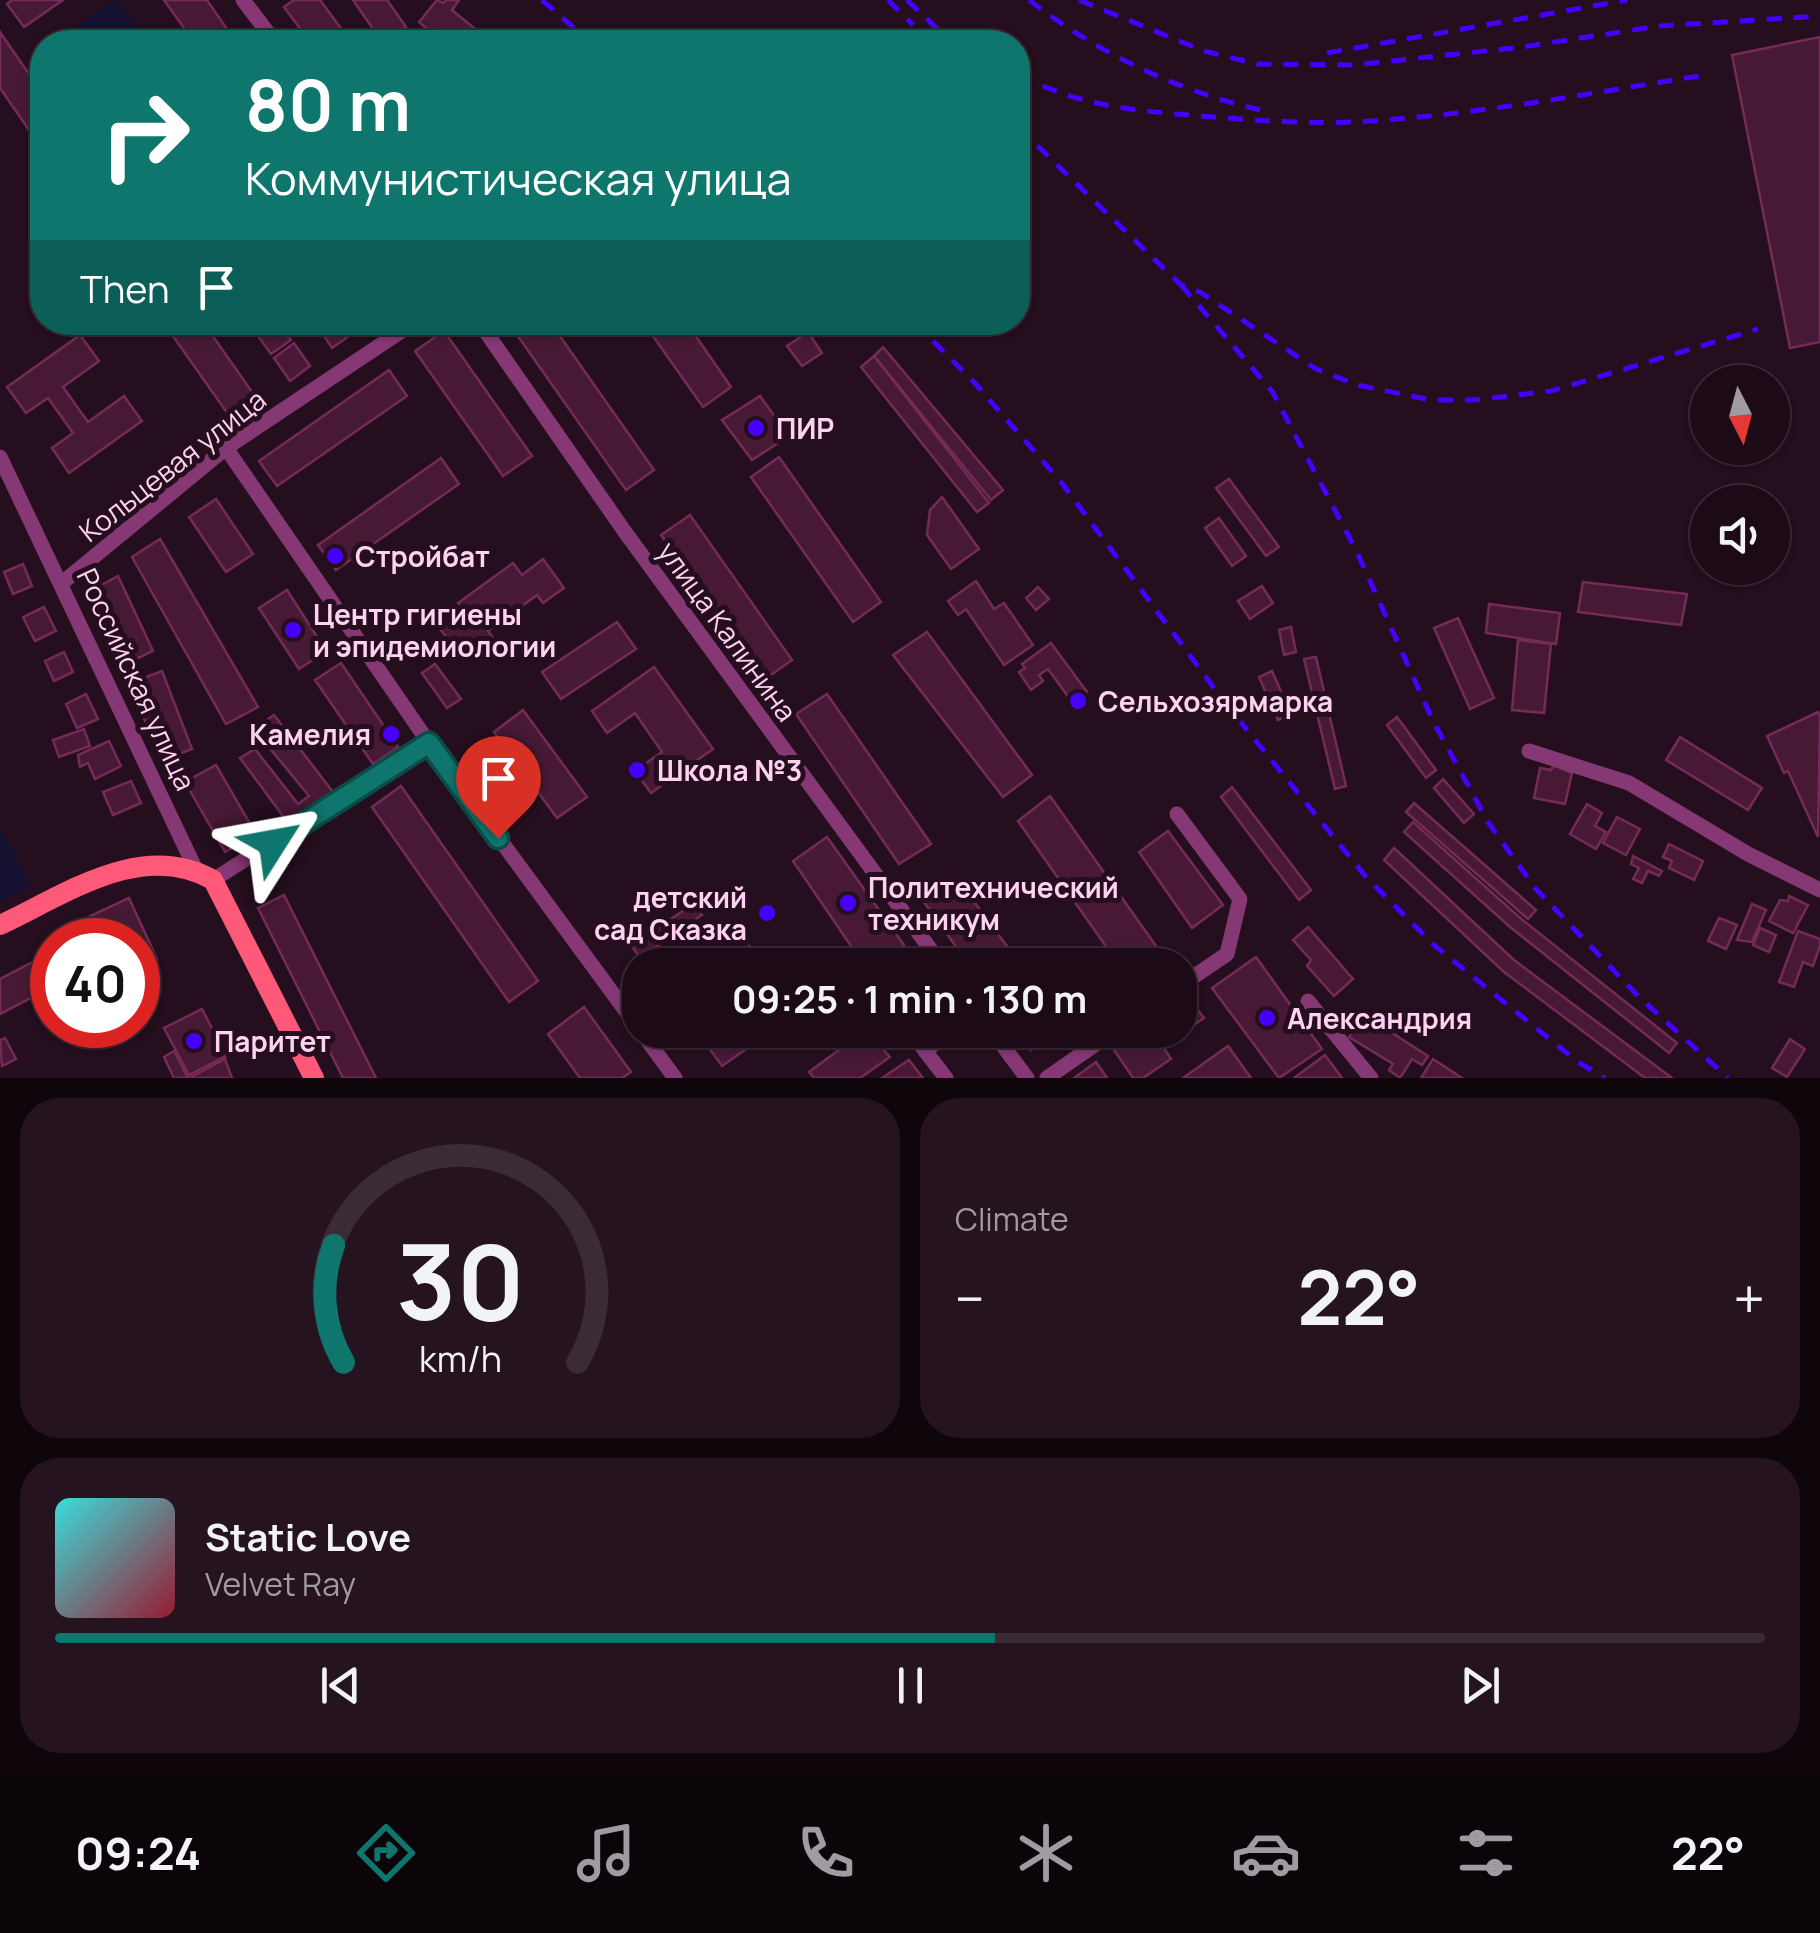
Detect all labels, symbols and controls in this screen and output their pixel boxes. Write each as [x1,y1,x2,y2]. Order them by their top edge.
text: 80 m [245,56,411,152]
icon: right [80,70,210,200]
text: Коммунистическая улица [245,147,791,209]
icon: arrive [189,260,244,315]
text: Then [80,262,169,314]
north arrow [1690,365,1790,465]
map controls [1690,365,1790,585]
street label: Кольцевая улица [71,380,273,550]
place label: ПИР [776,409,834,447]
marker: ПИР [745,417,767,439]
button: sound [1690,485,1790,585]
street label: улица Калинина [650,533,806,729]
place label: Стройбат [355,537,490,575]
marker: Стройбат [324,545,346,567]
street label: Российская улица [69,562,205,796]
place label: Центр гигиены и эпидемиологии [313,595,556,665]
marker: Центр гигиены и эпидемиологии [282,619,304,641]
place label: Сельхозярмарка [1098,682,1333,720]
marker: Сельхозярмарка [1067,690,1089,712]
place label: Камелия [249,715,371,753]
marker: Камелия [380,723,402,745]
pin [456,736,541,839]
icon: arrive [471,751,526,806]
place label: Школа №3 [657,751,802,789]
marker: Школа №3 [626,759,648,781]
position arrow [221,791,325,895]
place label: Политехнический техникум [868,868,1119,938]
place label: детский сад Сказка [594,878,747,948]
marker: Политехнический техникум [837,892,859,914]
marker: детский сад Сказка [756,902,778,924]
speed limit sign: 40 [30,918,160,1048]
text: 09:25 · 1 min · 130 m [732,972,1087,1024]
place label: Александрия [1287,999,1472,1037]
marker: Александрия [1256,1007,1278,1029]
place label: Паритет [214,1022,331,1060]
marker: Паритет [183,1030,205,1052]
text: Climate [955,1197,1069,1241]
text: 30 [396,1209,524,1351]
text: 22° [1297,1245,1421,1348]
text: − [955,1260,985,1336]
text: + [1733,1260,1765,1336]
text: km/h [418,1334,502,1383]
text: Static Love [205,1510,411,1562]
text: Velvet Ray [205,1562,356,1606]
icon: previous [313,1658,368,1713]
icon: pause [883,1658,938,1713]
icon: next [1453,1658,1508,1713]
icon: directions [351,1818,421,1888]
icon: music [571,1818,641,1888]
icon: phone [791,1818,861,1888]
icon: climate [1011,1818,1081,1888]
icon: car [1231,1818,1301,1888]
icon: filters [1451,1818,1521,1888]
text: 09:24 [75,1822,201,1884]
text: 22° [1671,1822,1745,1884]

